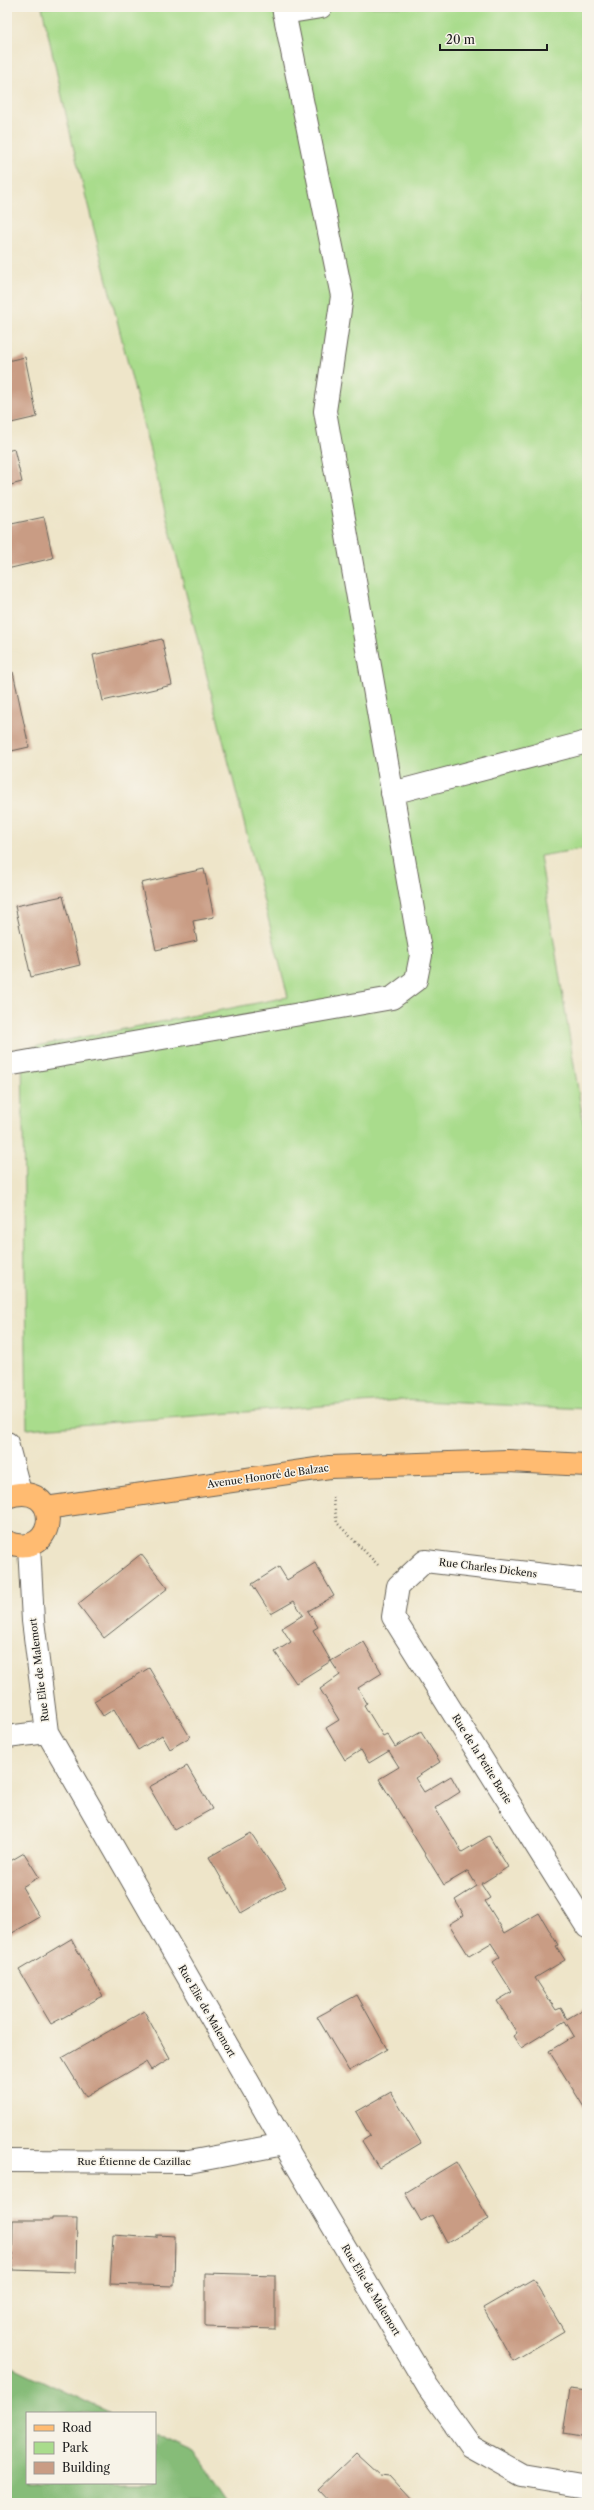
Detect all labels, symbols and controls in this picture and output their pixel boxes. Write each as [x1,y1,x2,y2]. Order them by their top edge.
scale bar [440,26,547,52]
text: 20 m [446,32,475,47]
street label: Avenue Honoré de Balzac [205,1461,330,1491]
street label: Rue Charles Dickens [438,1556,538,1580]
street label: Rue Elie de Malemort [26,1617,52,1723]
street label: Rue de la Petite Borie [449,1712,515,1807]
street label: Rue Elie de Malemort [175,1963,239,2060]
street label: Rue Étienne de Cazillac [77,2155,191,2168]
street label: Rue Elie de Malemort [339,2242,404,2338]
legend [26,2412,156,2484]
text: Road [62,2420,92,2435]
text: Park [62,2440,89,2455]
text: Building [62,2460,110,2475]

